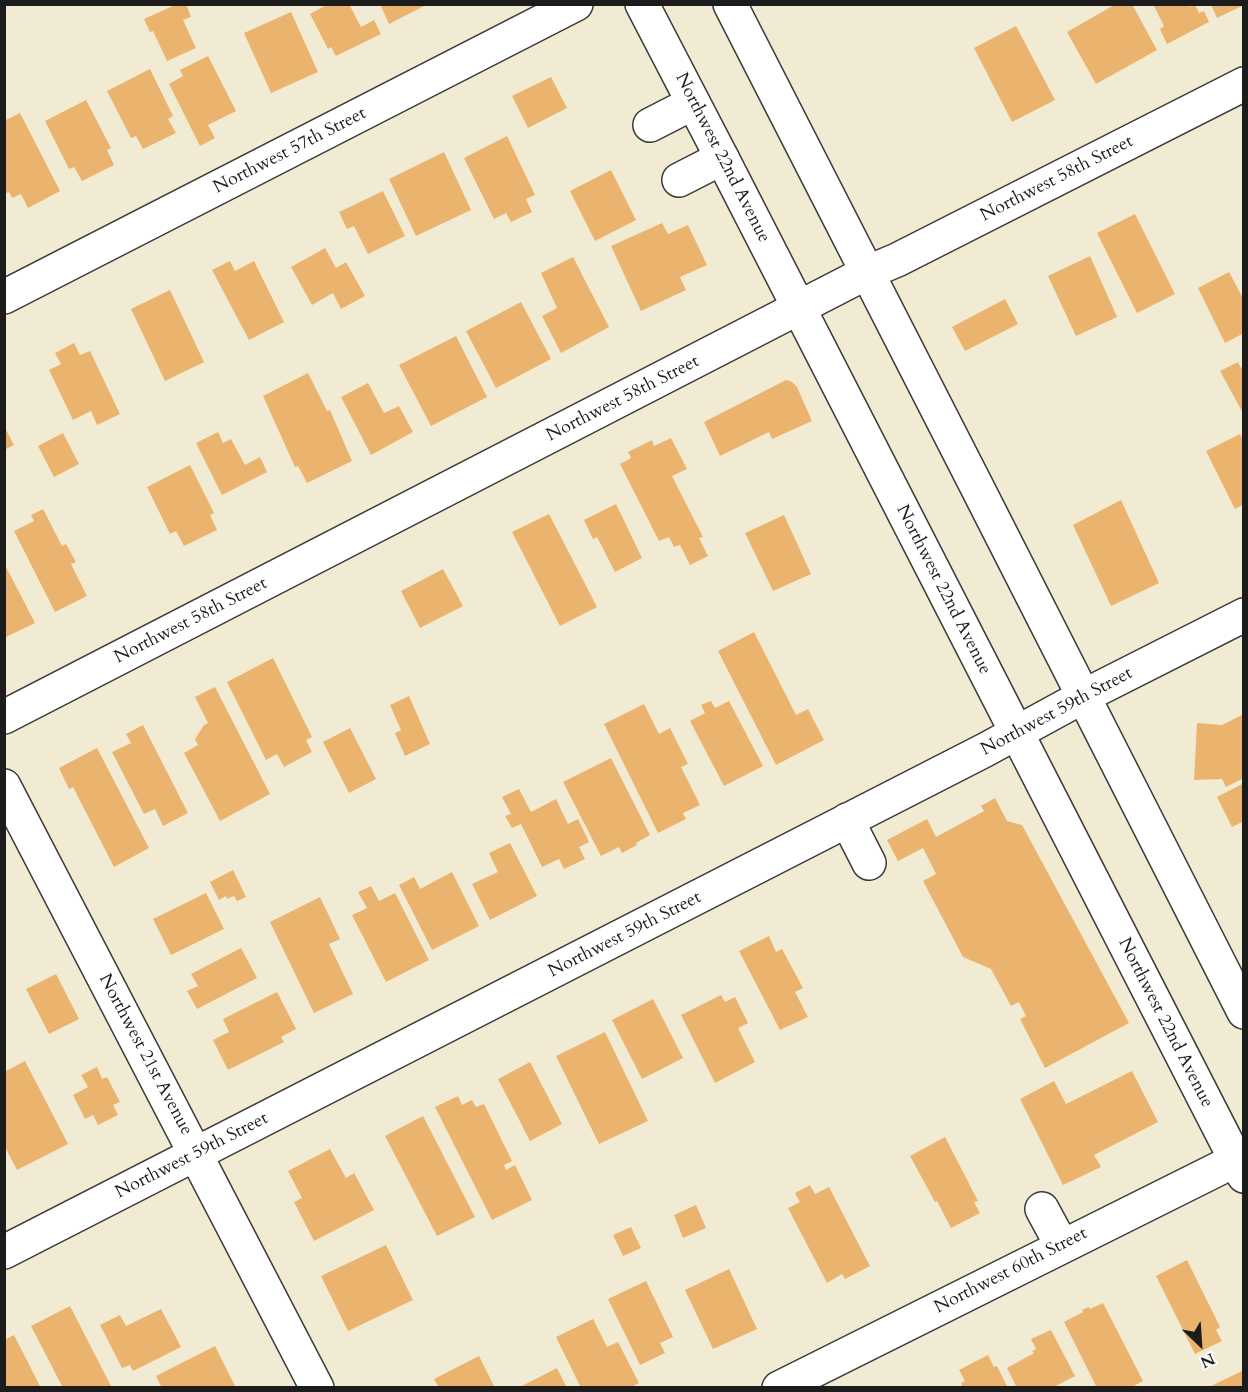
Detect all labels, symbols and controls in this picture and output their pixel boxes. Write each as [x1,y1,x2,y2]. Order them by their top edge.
street label: Northwest 22nd Avenue [670,69,774,247]
street label: Northwest 57th Street [210,103,370,199]
street label: Northwest 58th Street [977,131,1137,227]
street label: Northwest 58th Street [543,351,703,447]
street label: Northwest 22nd Avenue [891,501,995,679]
street label: Northwest 58th Street [111,573,271,669]
street label: Northwest 59th Street [978,663,1136,761]
street label: Northwest 59th Street [545,887,705,983]
street label: Northwest 22nd Avenue [1113,934,1217,1112]
street label: Northwest 21st Avenue [93,971,197,1139]
street label: Northwest 59th Street [112,1108,272,1204]
street label: Northwest 60th Street [931,1223,1091,1319]
north arrow [1170,1314,1230,1374]
text: N [1197,1347,1219,1373]

